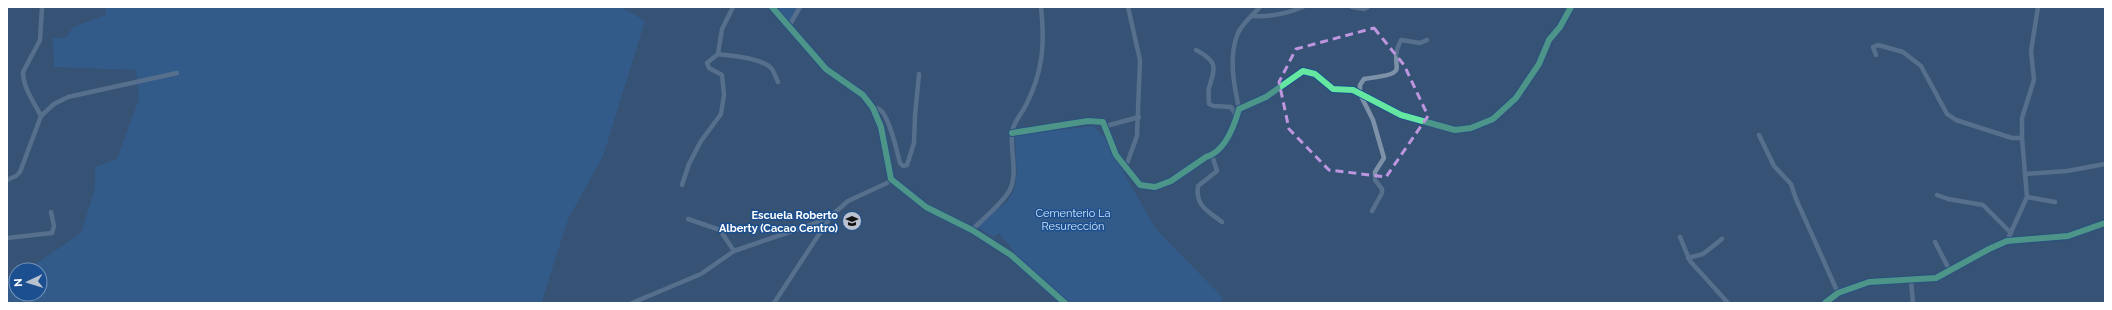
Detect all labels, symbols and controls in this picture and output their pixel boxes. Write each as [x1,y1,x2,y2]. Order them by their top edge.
park label: Cementerio La Resurección [1036,207,1111,233]
place label: Escuela Roberto Alberty (Cacao Centro) [719,209,839,235]
school or university icon: Escuela Roberto Alberty (Cacao Centro) [841,210,863,232]
north arrow [8,262,48,302]
text: N [12,278,25,287]

